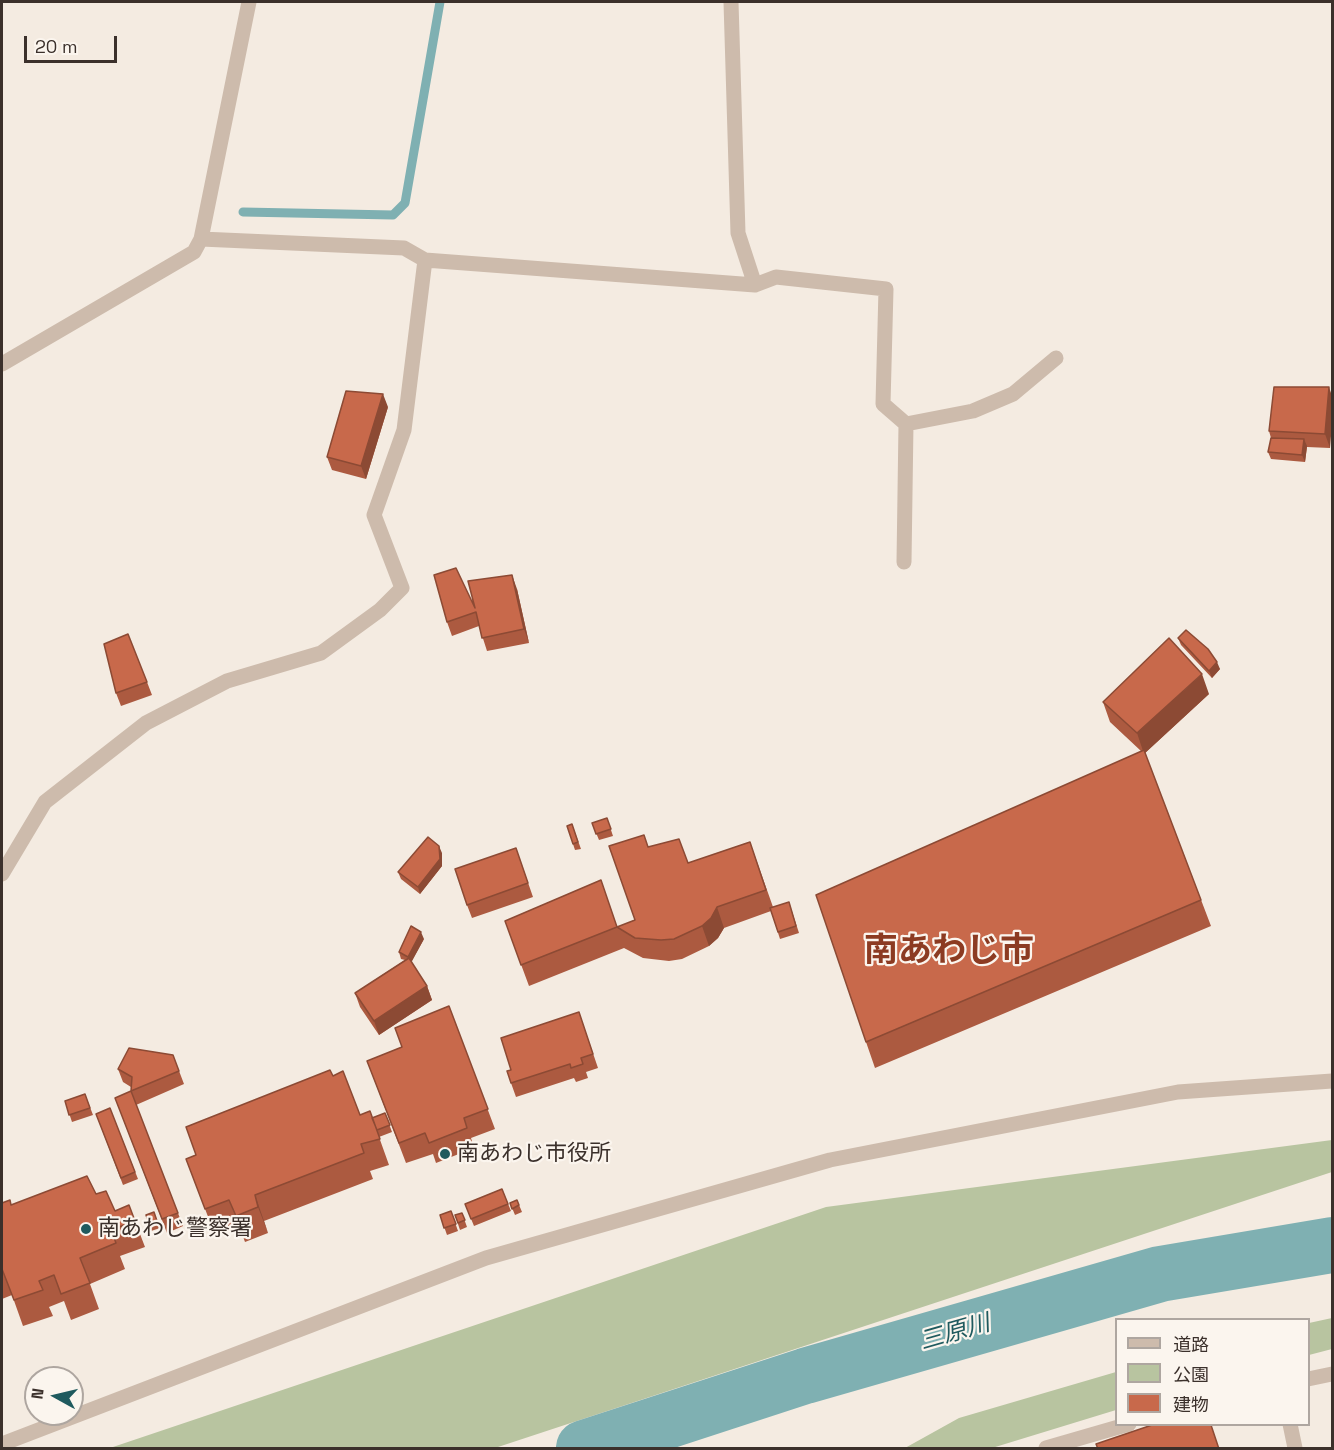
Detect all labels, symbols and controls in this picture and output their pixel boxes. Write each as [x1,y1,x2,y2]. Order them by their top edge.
scale bar [27,24,120,62]
text: 20 m [35,35,78,58]
district label: 南あわじ市 [864,932,1034,972]
place label: 南あわじ市役所 [457,1141,611,1167]
marker: 南あわじ市役所 [438,1147,452,1161]
place label: 南あわじ警察署 [98,1216,252,1242]
marker: 南あわじ警察署 [79,1222,93,1236]
water label: 三原川 [916,1309,994,1357]
legend [1115,1318,1310,1426]
text: 道路 [1173,1333,1209,1356]
text: 公園 [1173,1363,1209,1386]
north arrow [24,1366,84,1426]
text: N [27,1387,49,1400]
text: 建物 [1173,1393,1209,1416]

